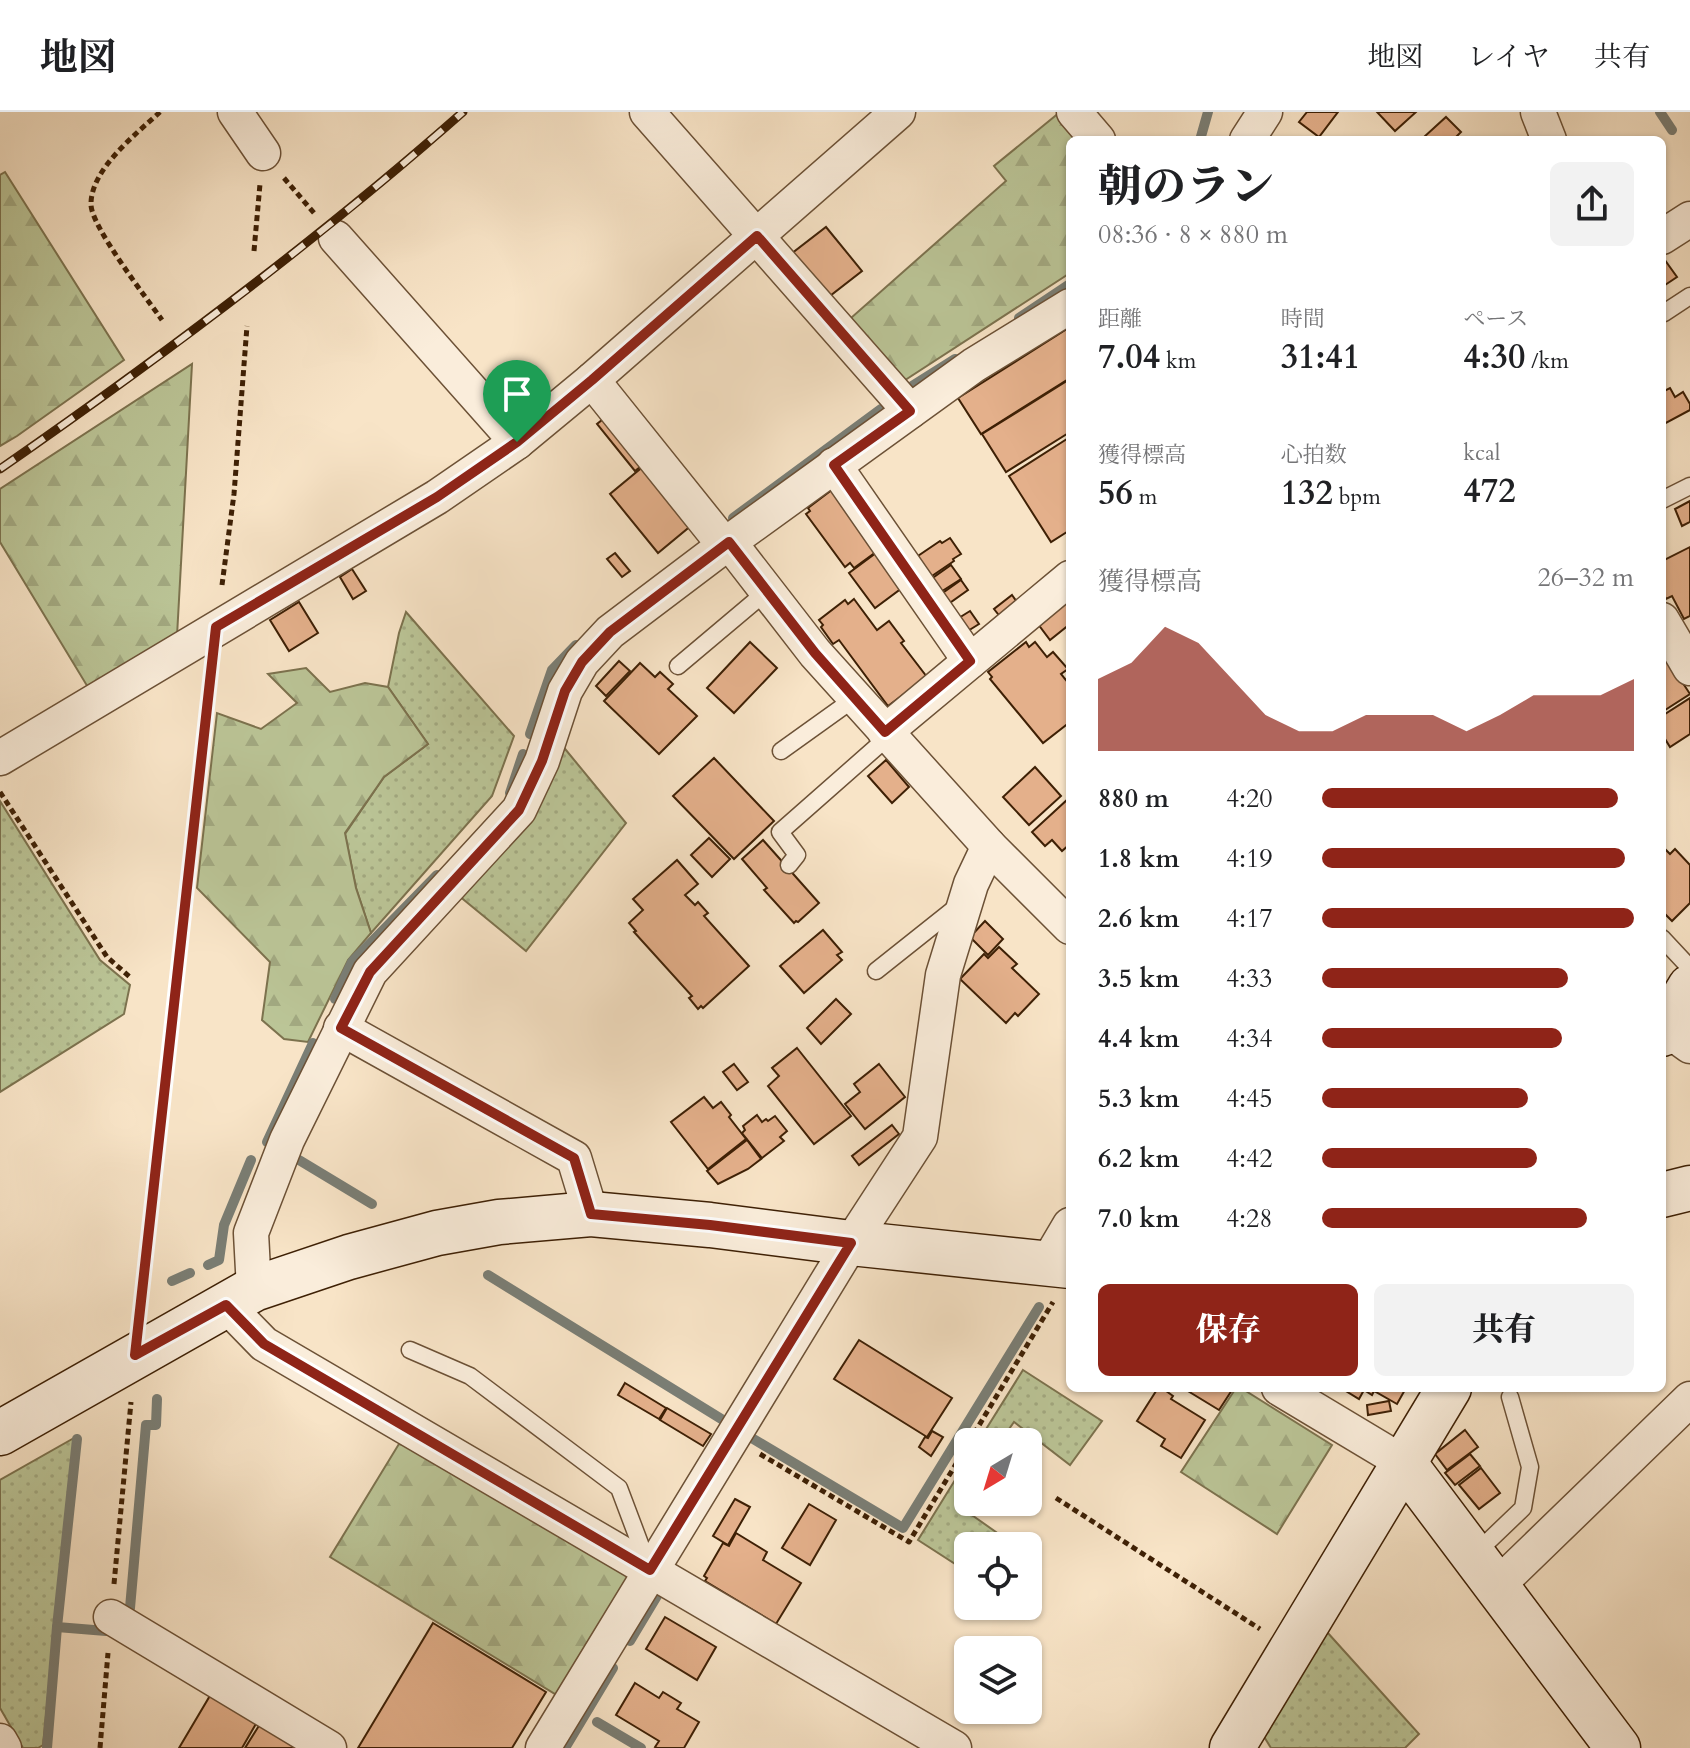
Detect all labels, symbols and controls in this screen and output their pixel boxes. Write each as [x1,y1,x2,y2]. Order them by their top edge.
text: 地図 [40,32,116,84]
text: 地図 [1367,38,1423,76]
text: レイヤ [1467,38,1550,76]
text: 共有 [1594,38,1650,76]
text: 朝のラン [1098,157,1274,217]
button: share [1550,162,1634,246]
text: 08:36 · 8 × 880 m [1098,217,1288,252]
text: 距離 [1098,304,1142,334]
text: 時間 [1281,304,1325,334]
text: ペース [1463,304,1528,334]
text: 7.04 [1098,334,1160,380]
text: 31:41 [1281,334,1360,380]
text: 4:30 [1463,334,1525,380]
text: km [1160,346,1196,376]
text: /km [1525,346,1569,376]
pin [483,360,551,442]
icon: arrive [495,372,539,416]
text: kcal [1463,438,1500,468]
text: 獲得標高 [1098,440,1186,470]
text: 心拍数 [1281,440,1347,470]
text: 472 [1463,468,1516,514]
text: 56 [1098,470,1133,516]
text: 132 [1281,470,1333,516]
text: m [1133,482,1157,512]
text: bpm [1333,482,1381,512]
text: 26–32 m [1537,560,1634,595]
text: 獲得標高 [1098,564,1202,599]
text: 880 m [1098,781,1169,816]
text: 4:20 [1226,781,1273,816]
text: 1.8 km [1098,841,1179,876]
text: 4:19 [1226,841,1273,876]
text: 2.6 km [1098,901,1179,936]
text: 4:17 [1226,901,1273,936]
text: 3.5 km [1098,961,1179,996]
text: 4:33 [1226,961,1273,996]
text: 4.4 km [1098,1021,1179,1056]
text: 4:34 [1226,1021,1273,1056]
text: 5.3 km [1098,1081,1179,1116]
text: 4:45 [1226,1081,1273,1116]
text: 6.2 km [1098,1141,1179,1176]
text: 4:42 [1226,1141,1273,1176]
text: 7.0 km [1098,1201,1179,1236]
text: 4:28 [1226,1201,1273,1236]
button: 保存 [1098,1284,1358,1376]
button: 共有 [1374,1284,1634,1376]
north arrow [954,1428,1042,1516]
map controls [954,1428,1042,1724]
button: locate [954,1532,1042,1620]
button: layers [954,1636,1042,1724]

